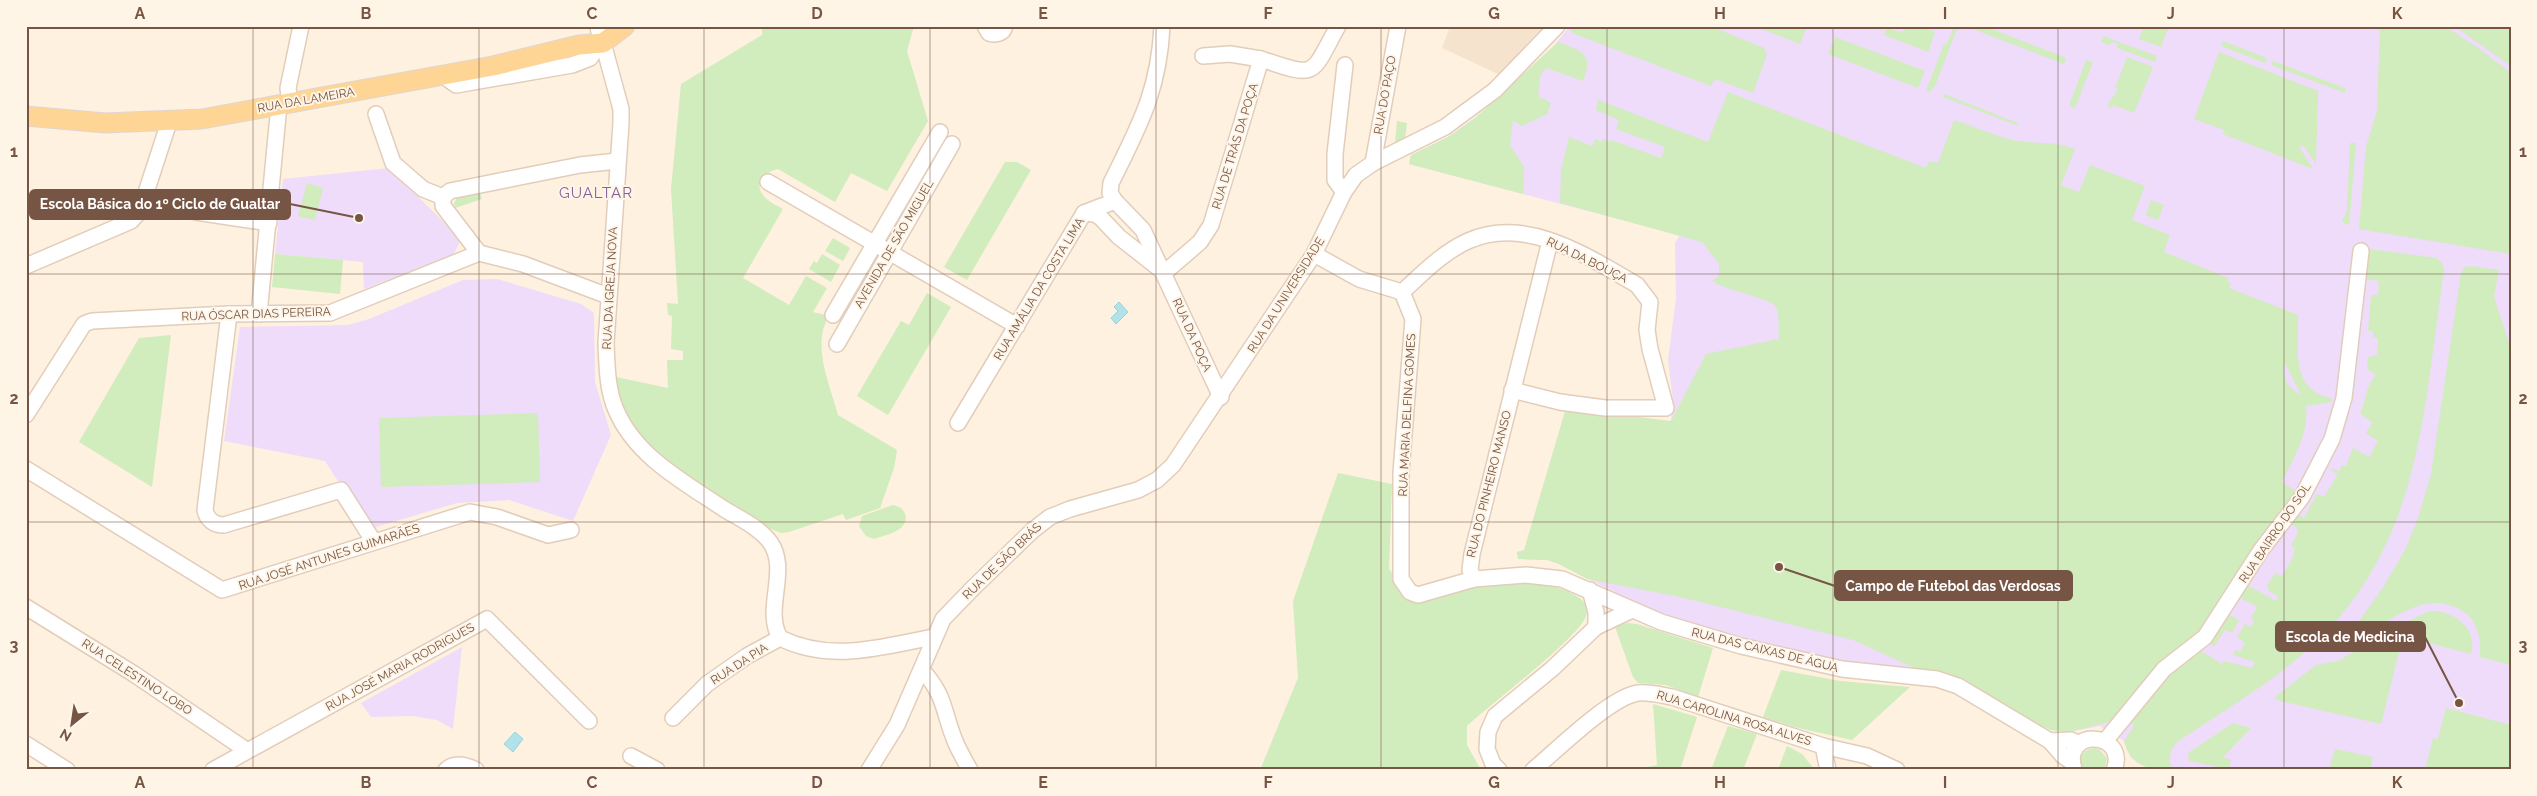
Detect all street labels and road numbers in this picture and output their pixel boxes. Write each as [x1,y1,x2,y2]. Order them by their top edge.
street label: RUA DO PAÇO [1371,54,1399,136]
street label: RUA DE TRÁS DA POÇA [1209,81,1261,211]
street label: RUA DA LAMEIRA [256,85,356,115]
street label: AVENIDA DE SÃO MIGUEL [852,177,936,311]
street label: RUA AMÁLIA DA COSTA LIMA [991,215,1087,363]
street label: RUA DA IGREJA NOVA [600,226,620,350]
street label: RUA DA BOUÇA [1544,234,1630,286]
street label: RUA DA UNIVERSIDADE [1245,235,1327,355]
street label: RUA DA POÇA [1170,296,1214,374]
street label: RUA ÓSCAR DIAS PEREIRA [181,304,331,324]
street label: RUA MARIA DELFINA GOMES [1396,333,1418,497]
street label: RUA DO PINHEIRO MANSO [1464,409,1514,559]
street label: RUA BAIRRO DO SOL [2236,480,2314,586]
street label: RUA DE SÃO BRÁS [960,520,1044,602]
street label: RUA JOSÉ ANTUNES GUIMARÃES [237,521,421,593]
street label: RUA JOSÉ MARIA RODRIGUES [323,620,477,714]
street label: RUA DAS CAIXAS DE ÁGUA [1690,625,1840,675]
street label: RUA CELESTINO LOBO [79,636,195,718]
street label: RUA DA PIA [708,640,770,688]
street label: RUA CAROLINA ROSA ALVES [1655,688,1813,748]

